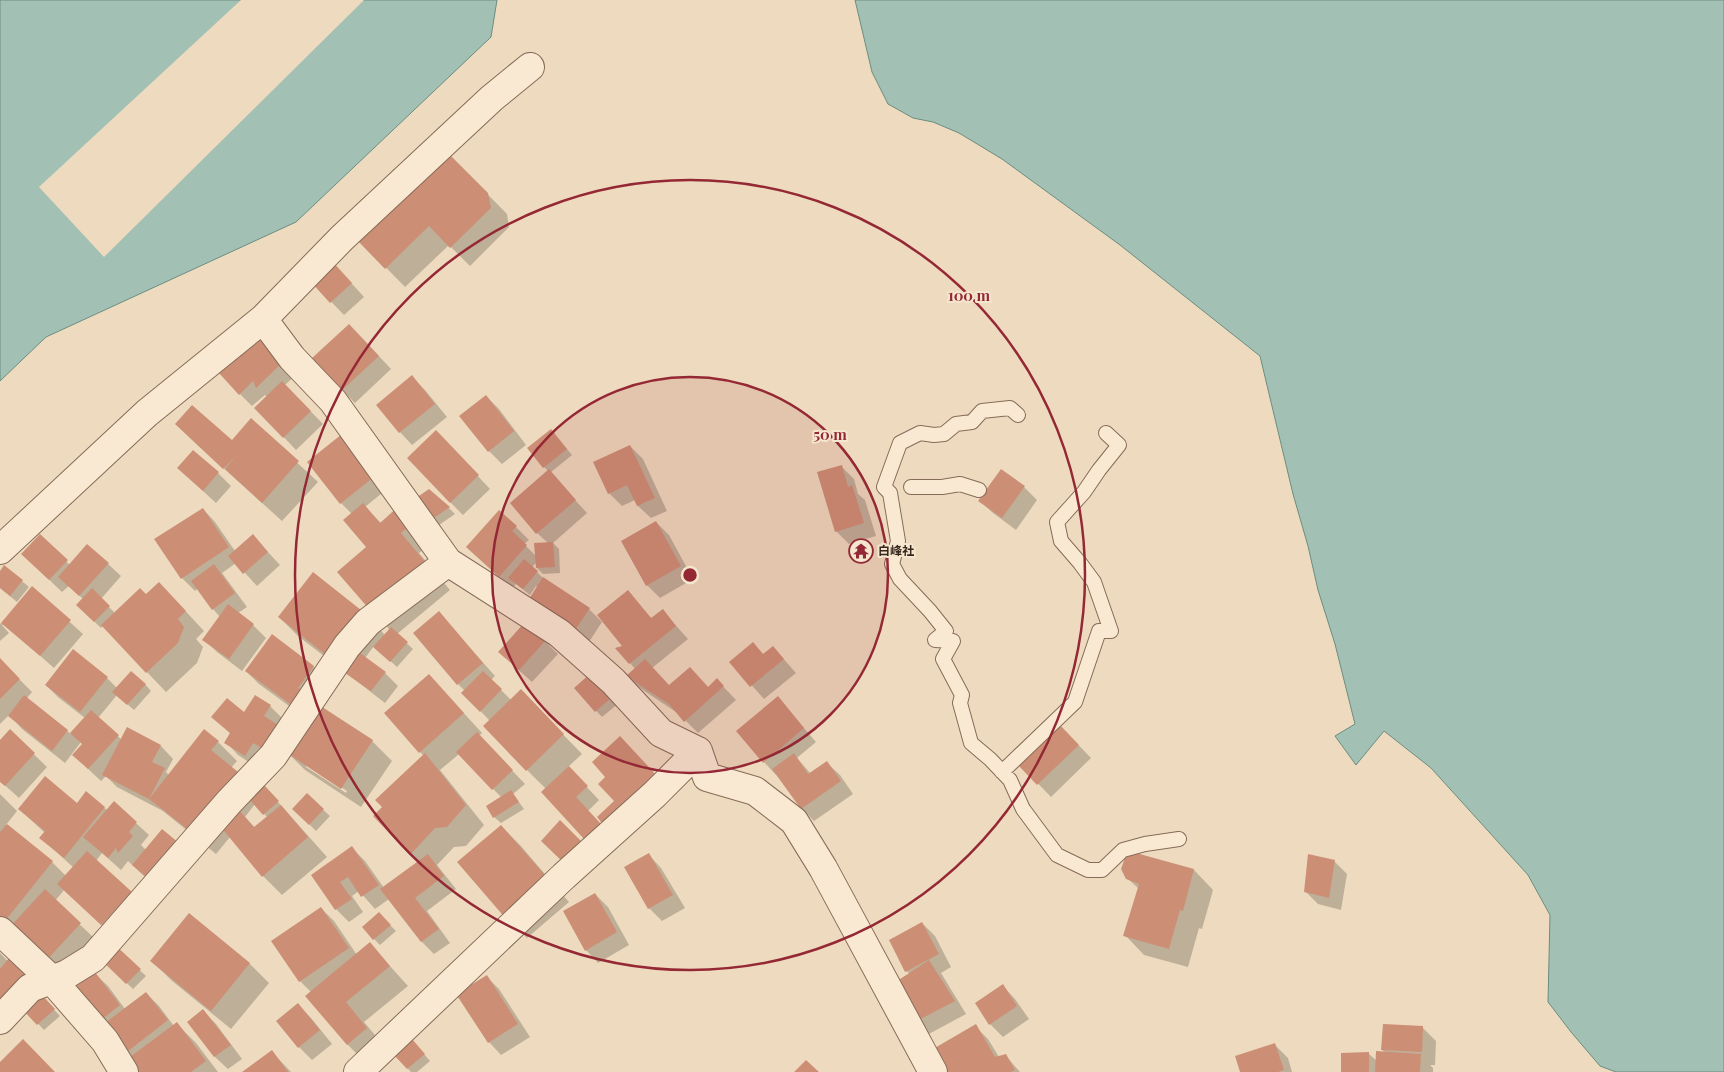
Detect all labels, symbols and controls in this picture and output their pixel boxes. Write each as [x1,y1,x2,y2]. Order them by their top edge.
text: 100 m [948,285,991,305]
text: 50 m [813,424,847,444]
temple icon: 白峰社 [848,538,874,564]
place label: 白峰社 [878,542,914,558]
centre of rings [681,566,699,584]

